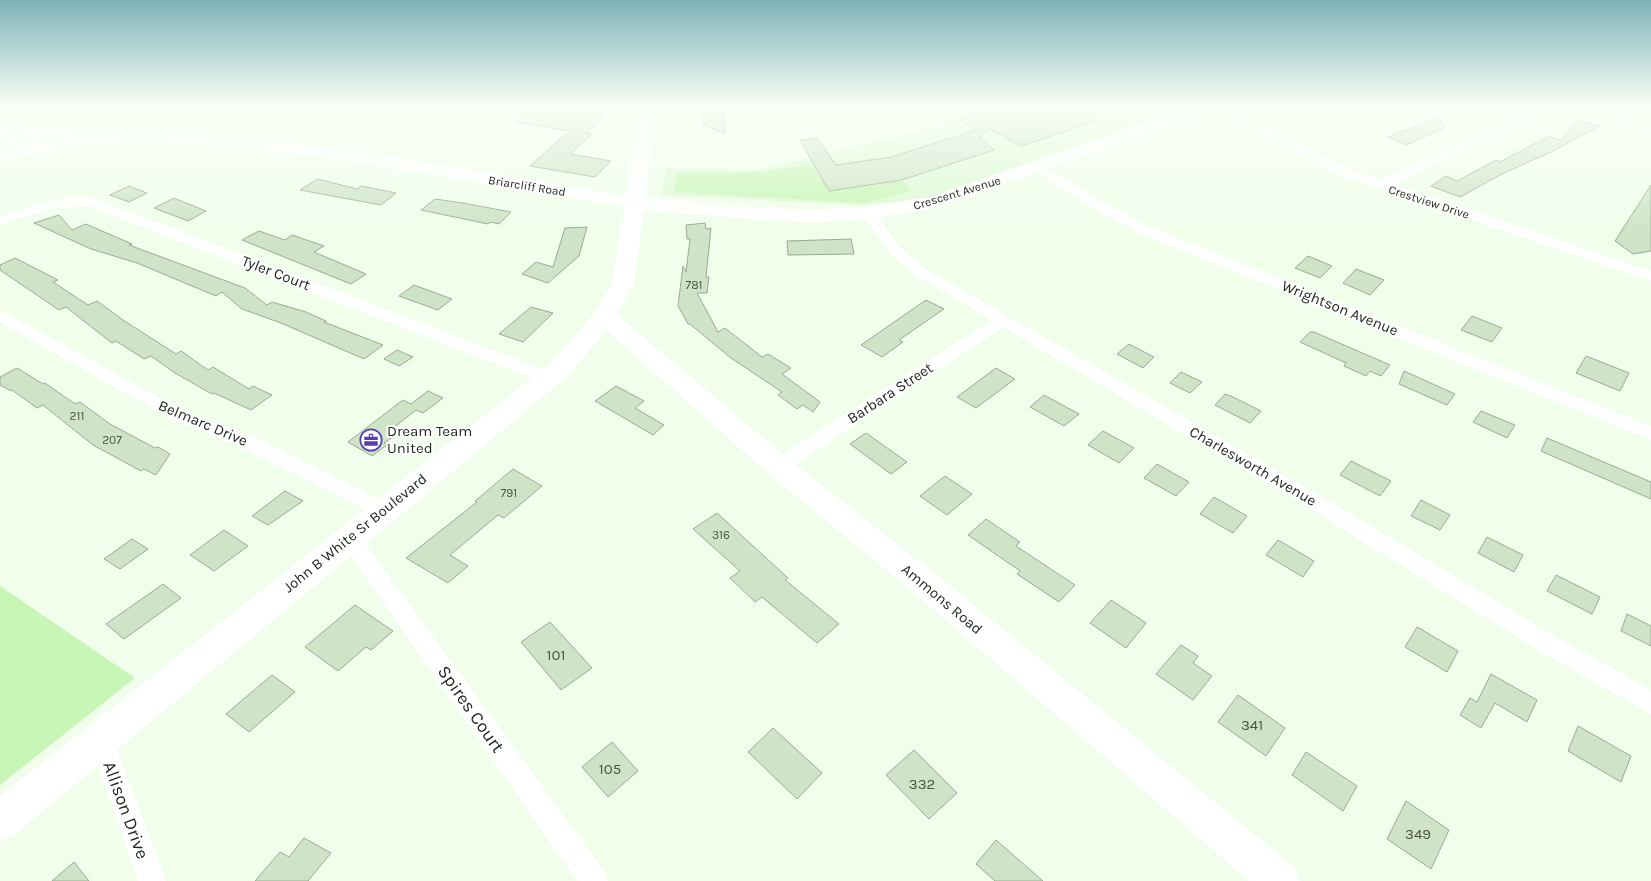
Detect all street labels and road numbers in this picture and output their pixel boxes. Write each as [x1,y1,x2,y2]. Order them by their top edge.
street label: Briarcliff Road [487,173,567,199]
street label: Crescent Avenue [912,173,1002,213]
street label: Crestview Drive [1387,182,1471,222]
street label: Tyler Court [239,252,313,294]
street label: Wrightson Avenue [1279,276,1401,340]
street label: Barbara Street [844,358,937,427]
street label: Belmarc Drive [156,396,250,450]
street label: Charlesworth Avenue [1186,422,1320,510]
street label: John B White Sr Boulevard [280,470,430,596]
street label: Ammons Road [898,560,986,638]
street label: Spires Court [433,661,509,757]
street label: Allison Drive [98,758,154,862]

